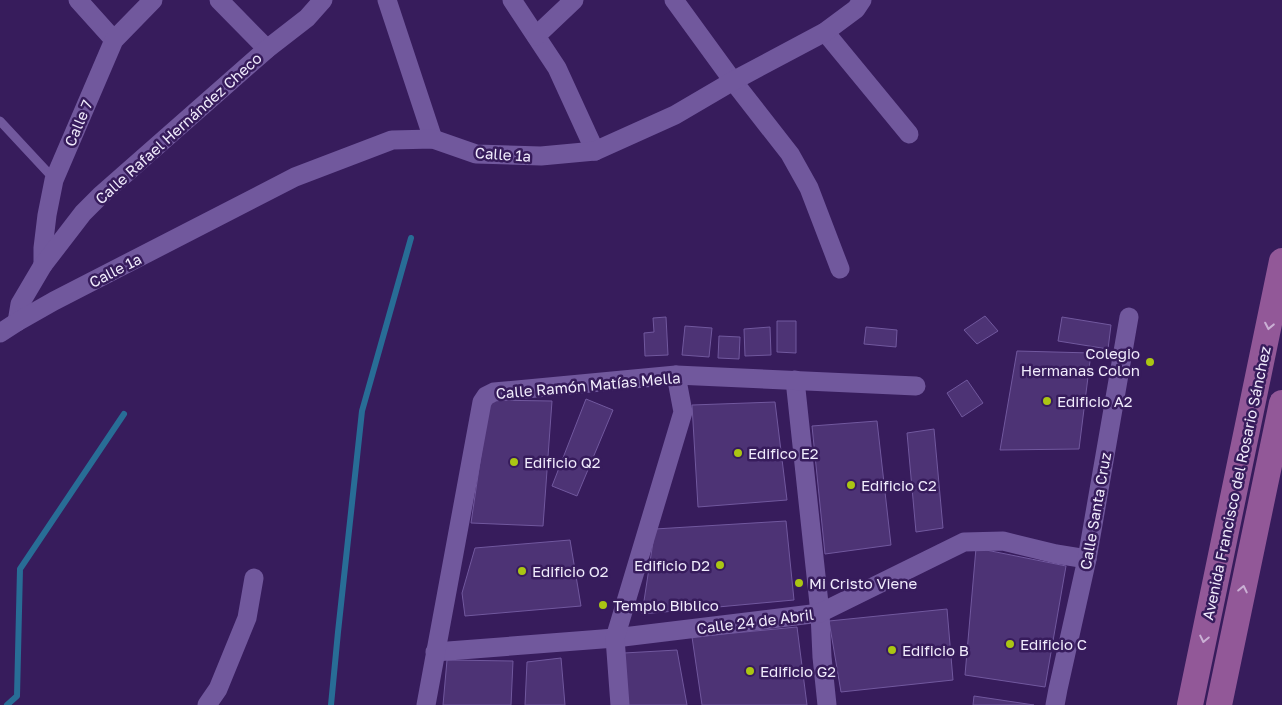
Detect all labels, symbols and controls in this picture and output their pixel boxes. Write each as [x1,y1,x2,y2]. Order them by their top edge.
street label: Calle Rafael Hernández Checo [91,49,265,207]
street label: Calle 7 [60,97,96,149]
street label: Calle 1a [474,143,532,165]
street label: Calle 1a [86,249,144,291]
one-way arrow [1264,321,1275,330]
place label: Colegio Hermanas Colon [1021,344,1140,379]
street label: Avenida Francisco del Rosario Sánchez [1198,344,1274,622]
marker: Colegio Hermanas Colon [1144,356,1156,368]
street label: Calle Ramón Matías Mella [495,368,681,402]
place label: Edificio A2 [1057,392,1132,410]
marker: Edificio A2 [1041,395,1053,407]
place label: Edifico E2 [748,444,819,462]
marker: Edifico E2 [732,447,744,459]
street label: Calle Santa Cruz [1076,451,1114,571]
place label: Edificio Q2 [524,453,601,471]
marker: Edificio Q2 [508,456,520,468]
place label: Edificio C2 [861,476,937,494]
marker: Edificio C2 [845,479,857,491]
place label: Edificio D2 [634,556,710,574]
marker: Edificio D2 [714,559,726,571]
place label: Edificio O2 [532,562,609,580]
marker: Edificio O2 [516,565,528,577]
place label: Mi Cristo Viene [809,574,917,592]
marker: Mi Cristo Viene [793,577,805,589]
one-way arrow [1237,584,1248,593]
place label: Templo Biblico [613,596,719,614]
marker: Templo Biblico [597,599,609,611]
street label: Calle 24 de Abril [695,605,815,637]
place label: Edificio C [1020,635,1087,653]
one-way arrow [1199,635,1210,643]
marker: Edificio C [1004,638,1016,650]
place label: Edificio B [902,641,969,659]
marker: Edificio B [886,644,898,656]
place label: Edificio G2 [760,662,836,680]
marker: Edificio G2 [744,665,756,677]

